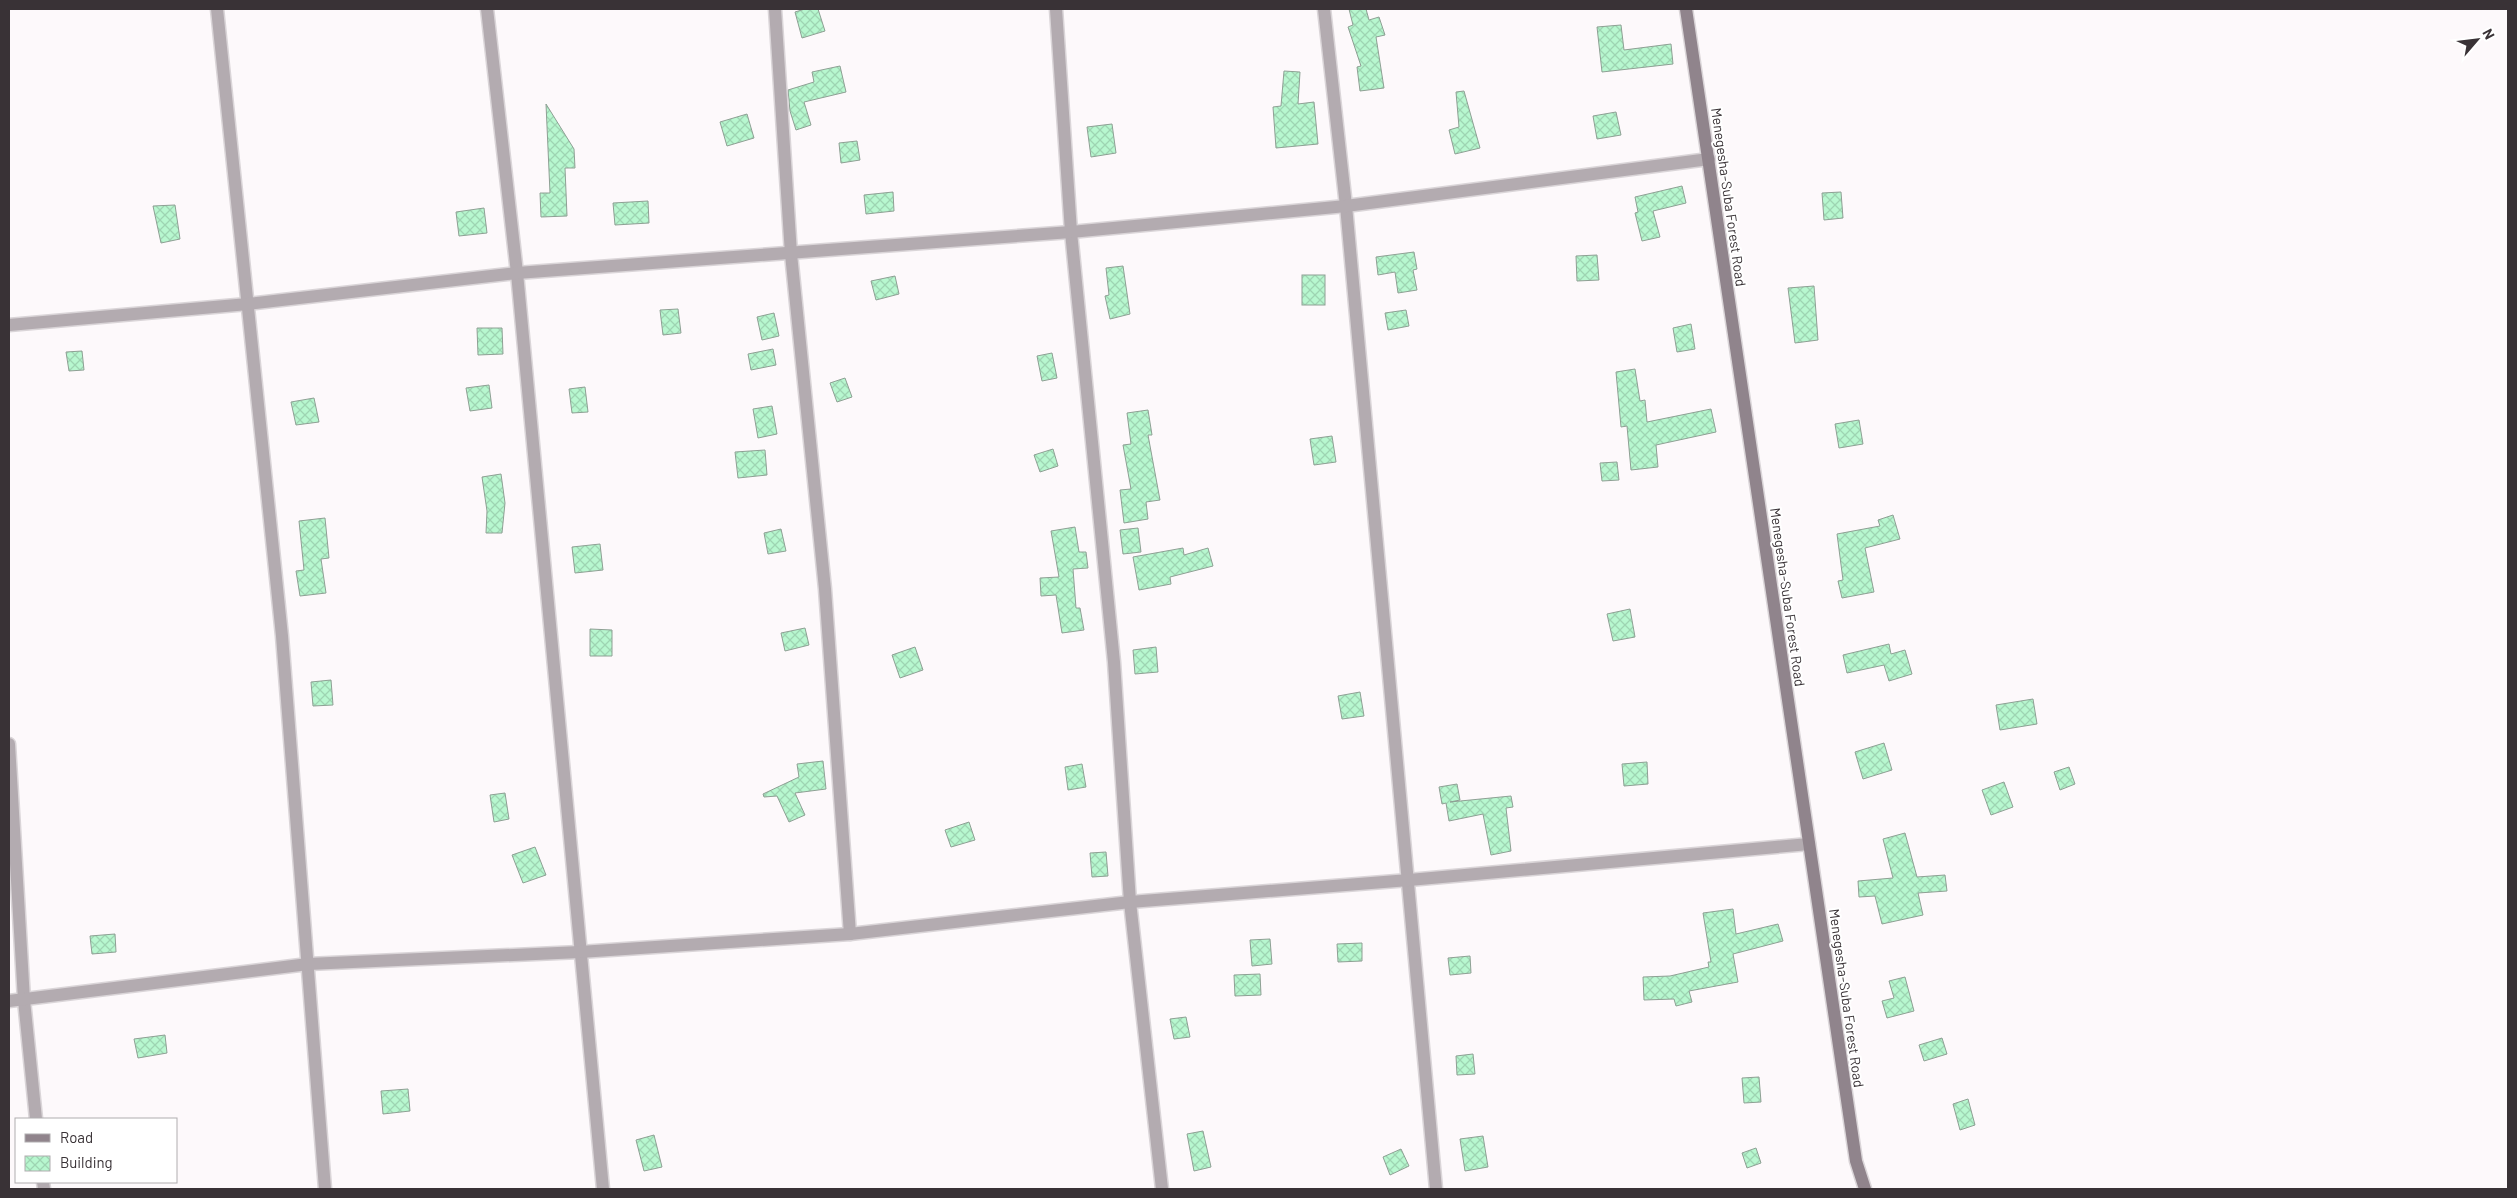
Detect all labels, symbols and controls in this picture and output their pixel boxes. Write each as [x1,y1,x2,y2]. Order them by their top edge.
north arrow [2452,15,2502,65]
text: N [2479,26,2499,42]
street label: Menegesha-Suba Forest Road [1708,106,1750,288]
street label: Menegesha-Suba Forest Road [1767,506,1809,688]
street label: Menegesha-Suba Forest Road [1826,907,1868,1089]
legend [15,1118,178,1183]
text: Road [60,1128,93,1146]
text: Building [60,1153,113,1171]

